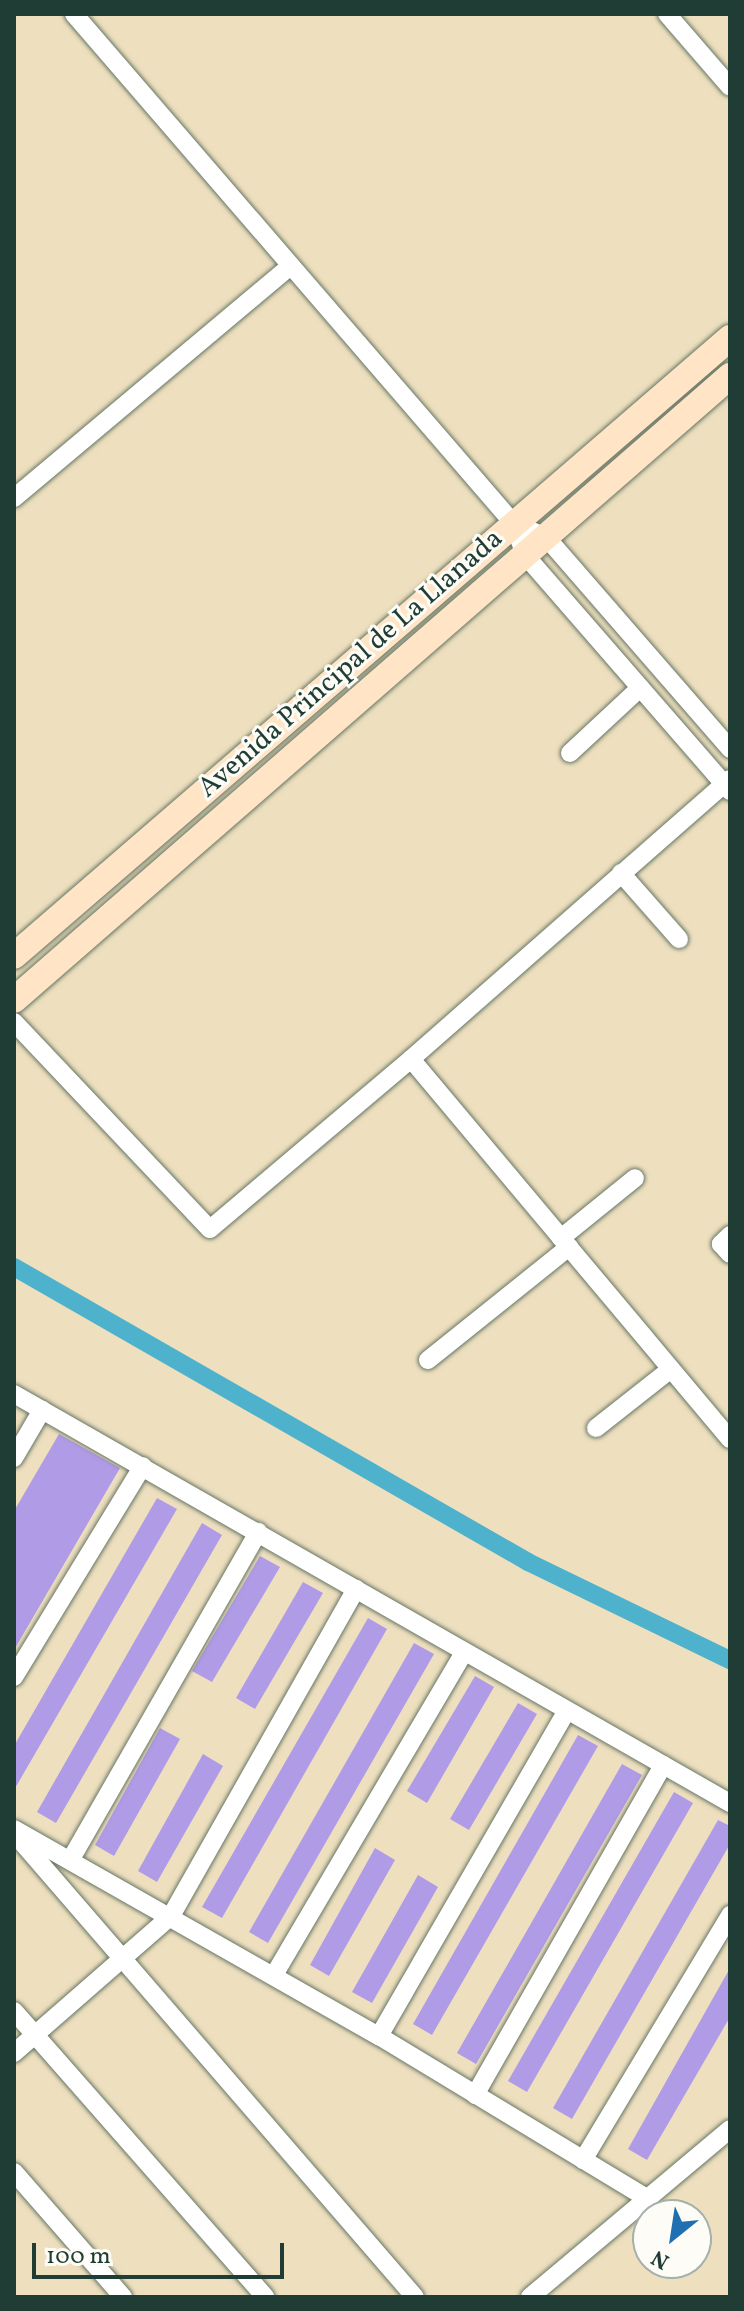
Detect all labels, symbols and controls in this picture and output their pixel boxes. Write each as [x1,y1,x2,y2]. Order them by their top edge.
street label: Avenida Principal de La Llanada [192,523,510,805]
north arrow [632,2199,712,2279]
scale bar [36,2227,288,2277]
text: 100 m [46,2240,111,2274]
text: N [646,2241,675,2276]

